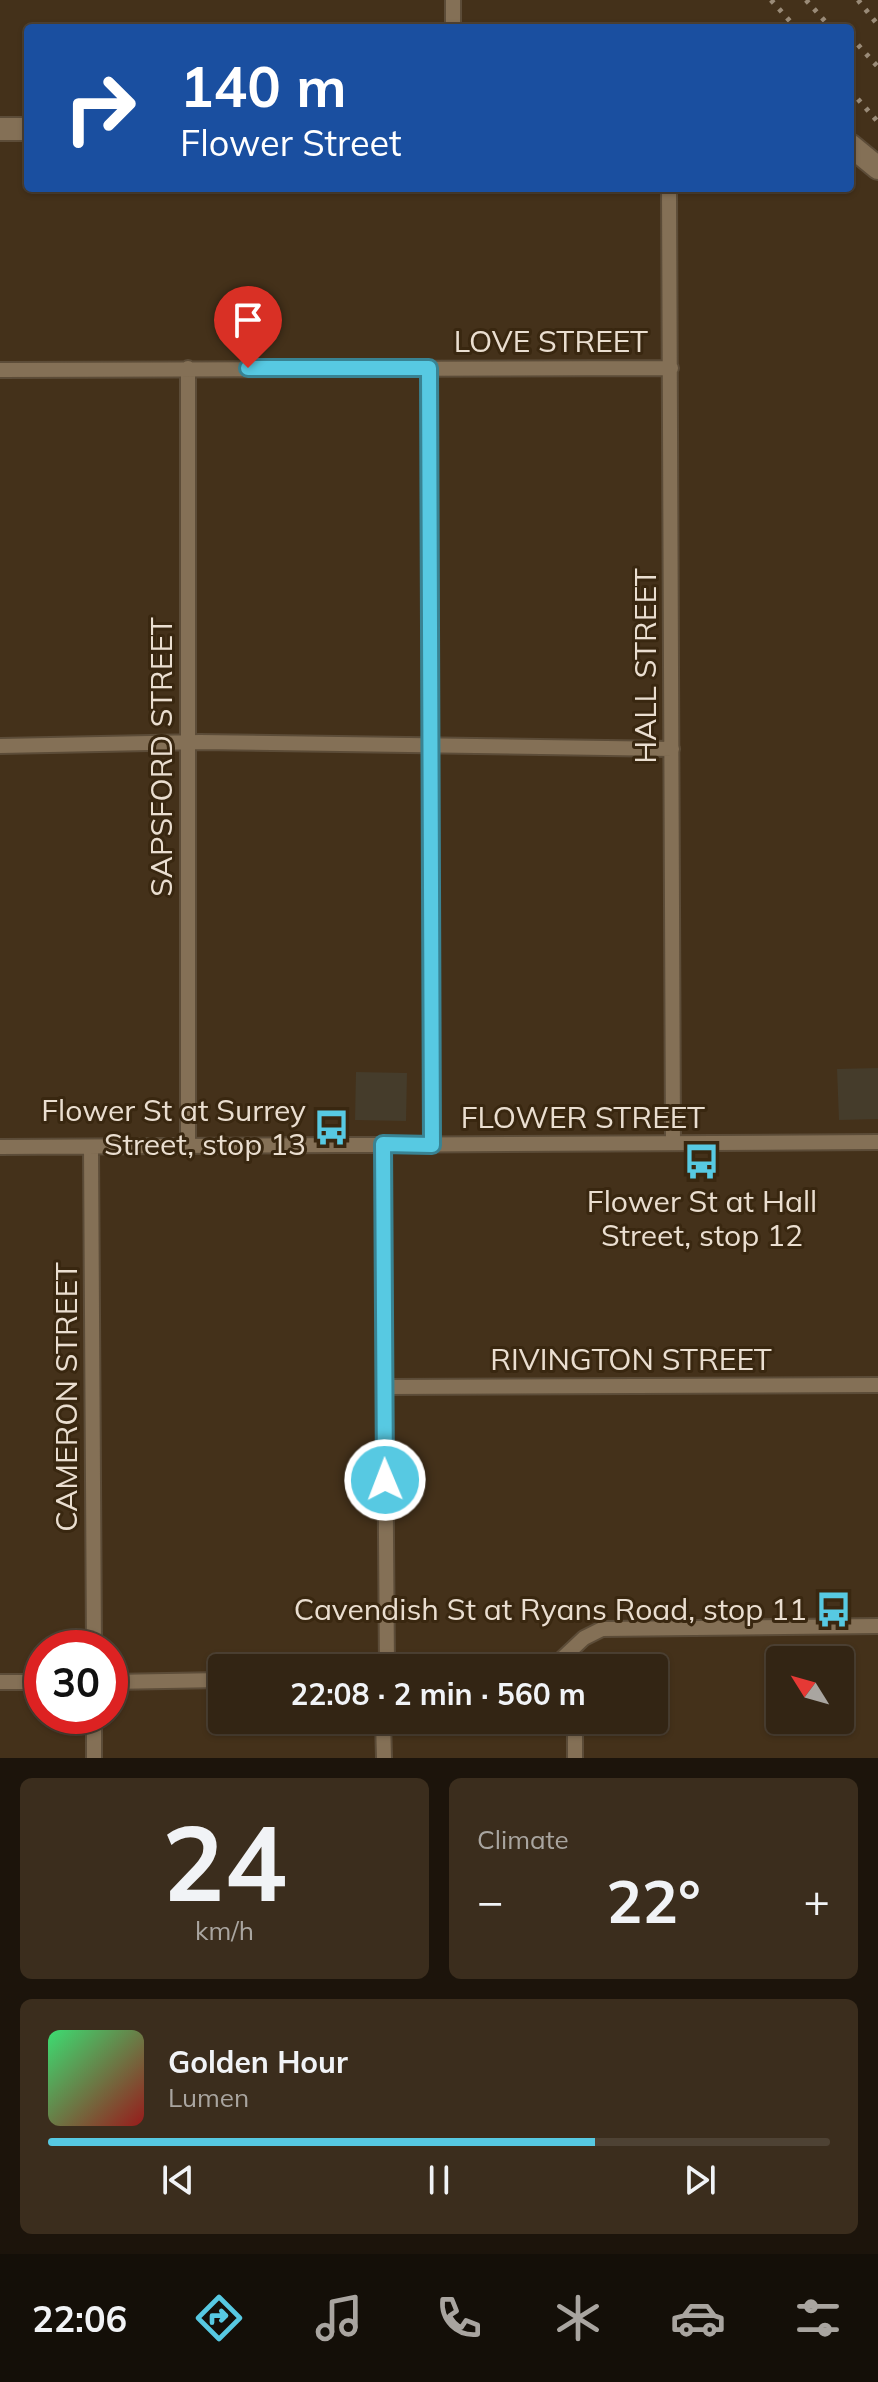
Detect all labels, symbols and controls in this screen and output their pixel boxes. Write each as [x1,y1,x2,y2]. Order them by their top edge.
text: 140 m [180,51,347,121]
icon: right [48,56,152,160]
text: Flower Street [180,120,402,165]
pin [214,286,282,368]
icon: arrive [226,298,270,342]
street label: LOVE STREET [454,322,648,360]
street label: HALL STREET [626,568,664,764]
street label: SAPSFORD STREET [142,617,180,897]
place label: Flower St at Surrey Street, stop 13 [41,1091,306,1163]
street label: FLOWER STREET [461,1098,705,1136]
bus stop icon: Flower St at Surrey Street, stop 13 [313,1109,351,1147]
bus stop icon: Flower St at Hall Street, stop 12 [683,1142,721,1180]
place label: Flower St at Hall Street, stop 12 [587,1182,817,1254]
street label: CAMERON STREET [47,1262,85,1532]
street label: RIVINGTON STREET [490,1340,772,1378]
position arrow [343,1438,427,1522]
place label: Cavendish St at Ryans Road, stop 11 [294,1590,807,1628]
bus stop icon: Cavendish St at Ryans Road, stop 11 [814,1591,852,1629]
speed limit sign: 30 [24,1630,128,1734]
north arrow [766,1646,854,1734]
map controls [766,1646,854,1734]
text: 22:08 · 2 min · 560 m [290,1675,586,1713]
text: 24 [162,1796,287,1927]
text: Climate [477,1823,569,1856]
text: 22° [606,1863,701,1938]
text: − [477,1873,503,1928]
text: + [804,1873,830,1928]
text: km/h [195,1914,254,1947]
text: Golden Hour [168,2043,348,2081]
text: Lumen [168,2081,249,2114]
icon: previous [156,2158,200,2202]
icon: pause [417,2158,461,2202]
icon: next [678,2158,722,2202]
icon: directions [191,2290,247,2346]
icon: music [311,2290,367,2346]
icon: phone [431,2290,487,2346]
icon: climate [550,2290,606,2346]
icon: car [670,2290,726,2346]
icon: filters [790,2290,846,2346]
text: 22:06 [32,2296,127,2341]

